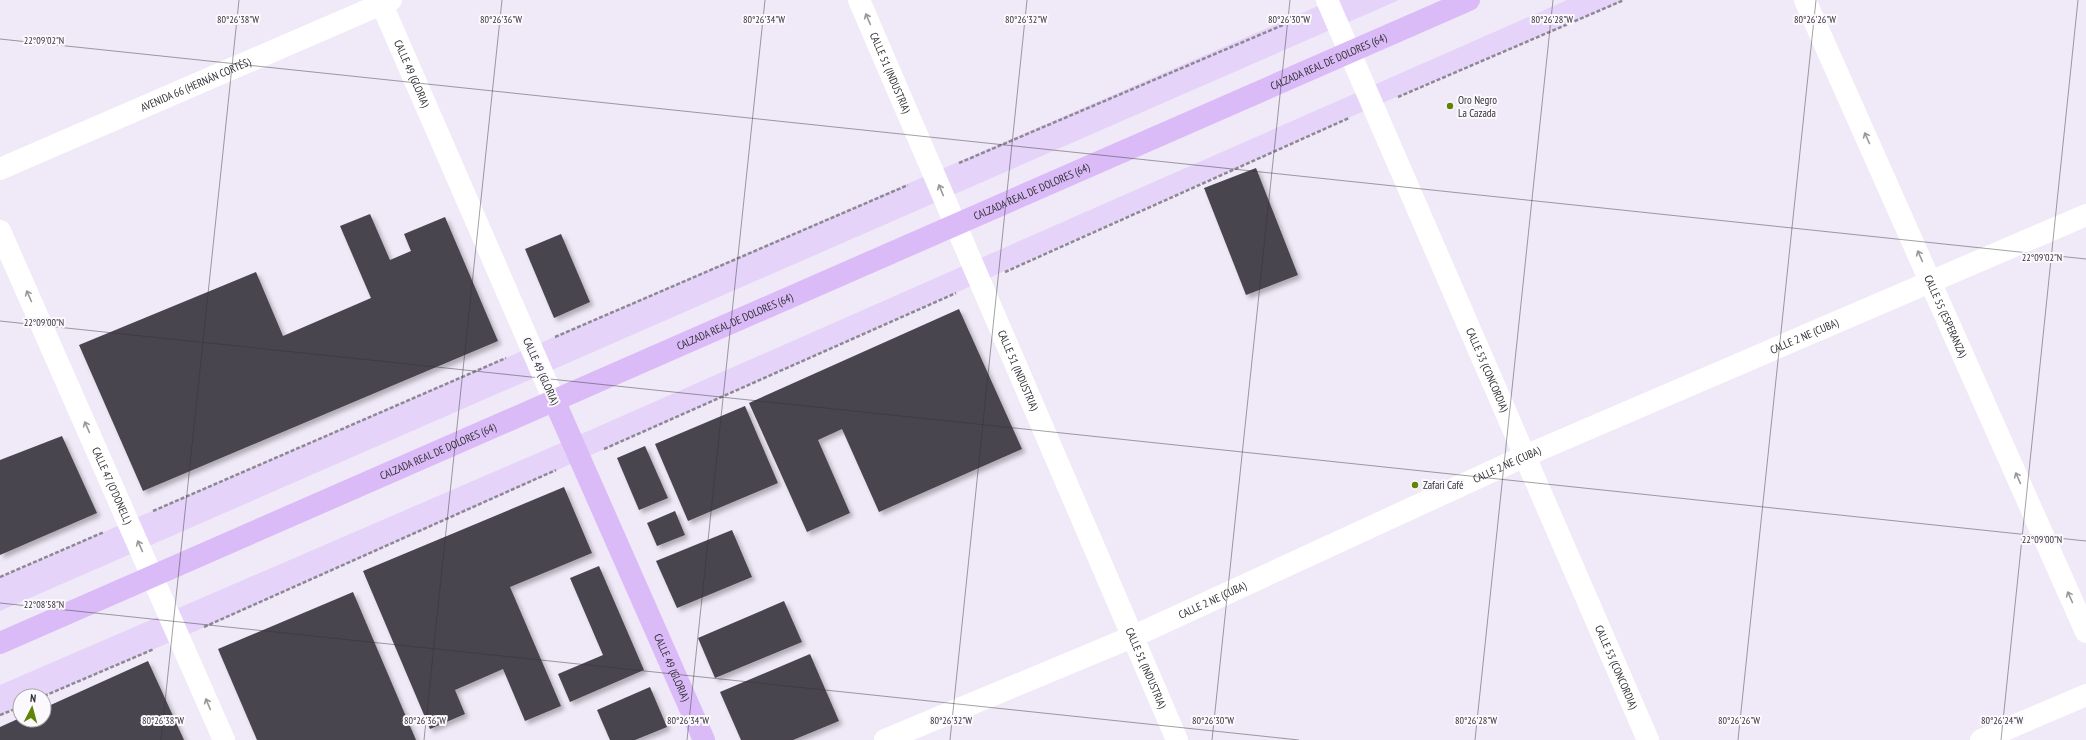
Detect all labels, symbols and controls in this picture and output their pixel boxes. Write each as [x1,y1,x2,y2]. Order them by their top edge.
text: 80°26'38"W [217,13,259,26]
text: 80°26'36"W [480,13,522,26]
text: 80°26'34"W [743,13,785,26]
text: 80°26'32"W [1005,13,1047,26]
text: 80°26'30"W [1268,13,1310,26]
text: 80°26'28"W [1531,13,1573,26]
text: 80°26'26"W [1794,13,1836,26]
one-way arrow [863,14,871,26]
street label: CALLE 51 (INDUSTRIA) [867,30,914,115]
street label: CALZADA REAL DE DOLORES (64) [1268,30,1389,93]
text: 22°09'02"N [24,34,64,47]
street label: CALLE 49 (GLORIA) [391,38,433,110]
street label: AVENIDA 66 (HERNÁN CORTÉS) [138,54,253,114]
place label: Oro Negro La Cazada [1458,93,1497,120]
marker: Oro Negro La Cazada [1445,101,1455,111]
one-way arrow [1863,132,1870,144]
street label: CALZADA REAL DE DOLORES (64) [971,160,1092,223]
one-way arrow [936,185,944,197]
one-way arrow [1916,251,1923,263]
text: 22°09'02"N [2022,251,2062,264]
street label: CALLE 55 (ESPERANZA) [1921,273,1970,360]
one-way arrow [25,290,32,302]
street label: CALZADA REAL DE DOLORES (64) [675,290,795,353]
street label: CALLE 2 NE (CUBA) [1768,315,1841,357]
text: 22°09'00"N [24,316,64,329]
street label: CALLE 53 (CONCORDIA) [1463,326,1512,414]
street label: CALLE 51 (INDUSTRIA) [995,328,1042,413]
street label: CALLE 49 (GLORIA) [520,335,562,407]
street label: CALZADA REAL DE DOLORES (64) [378,420,498,483]
one-way arrow [83,422,90,434]
street label: CALLE 2 NE (CUBA) [1471,443,1543,486]
street label: CALLE 47 (O'DONELL) [89,445,135,526]
one-way arrow [2014,472,2021,484]
place label: Zafari Café [1423,478,1464,492]
marker: Zafari Café [1410,480,1420,490]
text: 22°09'00"N [2022,533,2062,546]
one-way arrow [136,541,143,553]
street label: CALLE 2 NE (CUBA) [1176,578,1249,622]
one-way arrow [2066,591,2073,603]
text: 22°08'58"N [24,598,64,611]
street label: CALLE 53 (CONCORDIA) [1592,623,1641,711]
street label: CALLE 51 (INDUSTRIA) [1123,626,1170,711]
street label: CALLE 49 (GLORIA) [651,631,693,703]
north arrow [12,688,52,728]
text: N [29,691,37,705]
one-way arrow [204,699,211,711]
text: 80°26'38"W [142,714,184,727]
text: 80°26'36"W [404,714,446,727]
text: 80°26'34"W [667,714,709,727]
text: 80°26'32"W [930,714,972,727]
text: 80°26'30"W [1192,714,1234,727]
text: 80°26'28"W [1455,714,1497,727]
text: 80°26'26"W [1718,714,1760,727]
text: 80°26'24"W [1981,714,2023,727]

